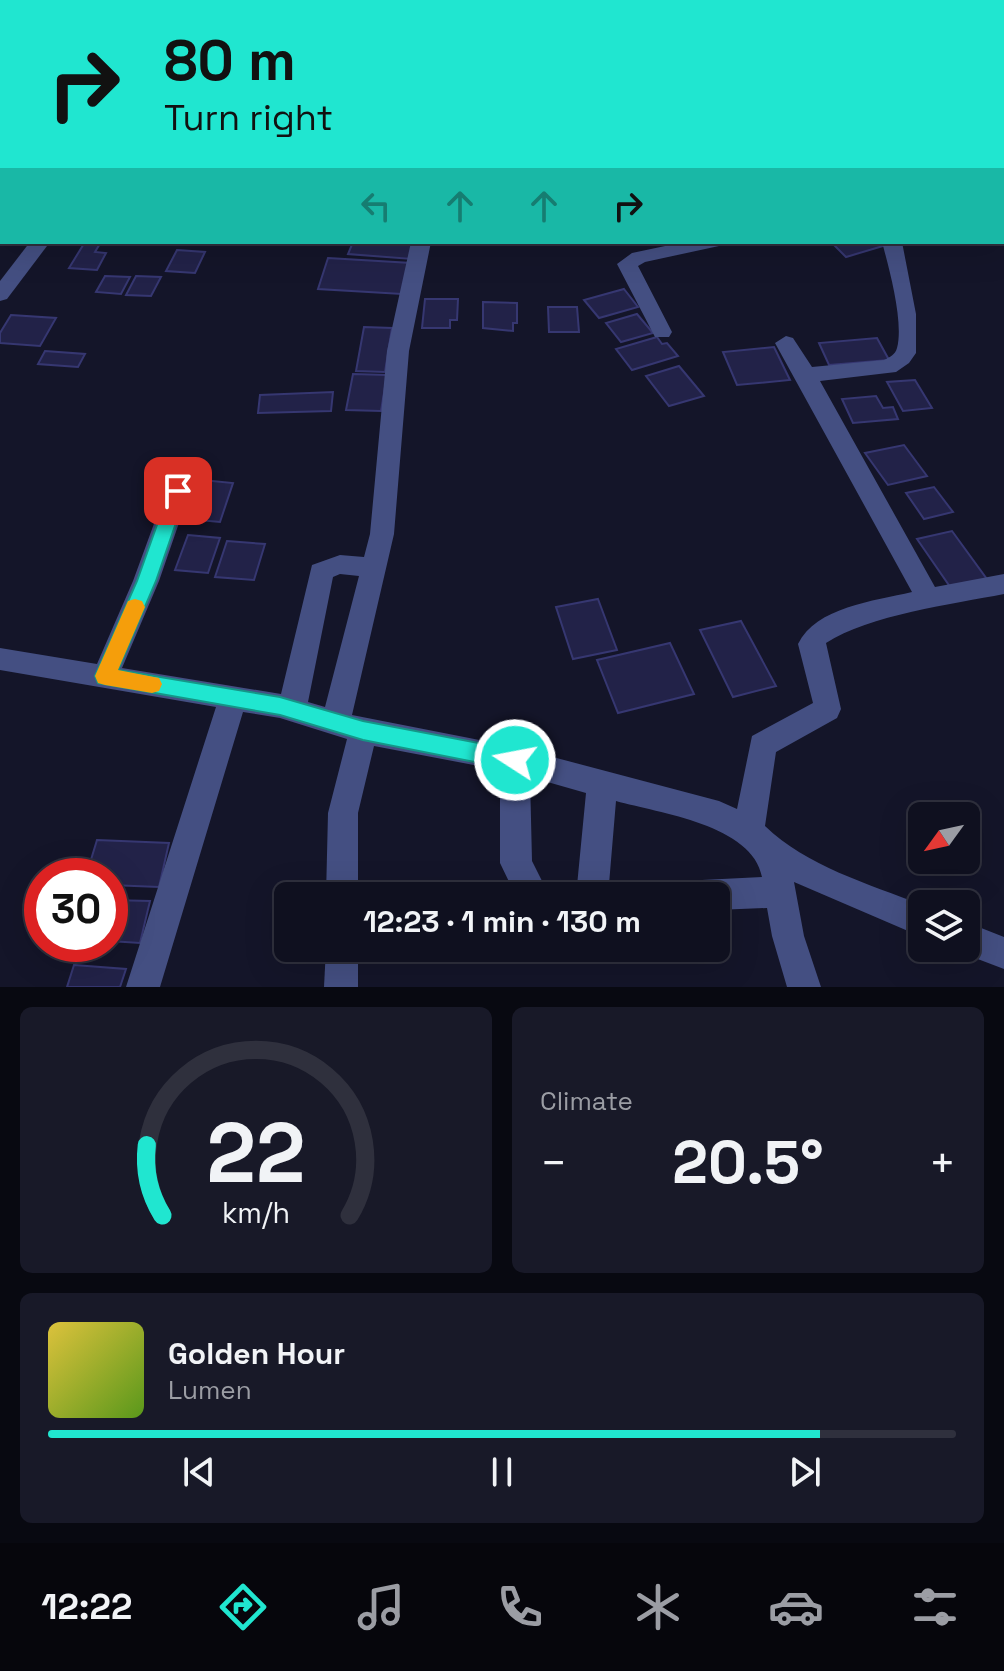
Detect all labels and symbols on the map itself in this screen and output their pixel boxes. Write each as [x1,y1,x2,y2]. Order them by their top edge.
pin [144,457,212,525]
position arrow [473,718,557,802]
north arrow [908,802,980,874]
speed limit sign: 30 [24,858,128,962]

